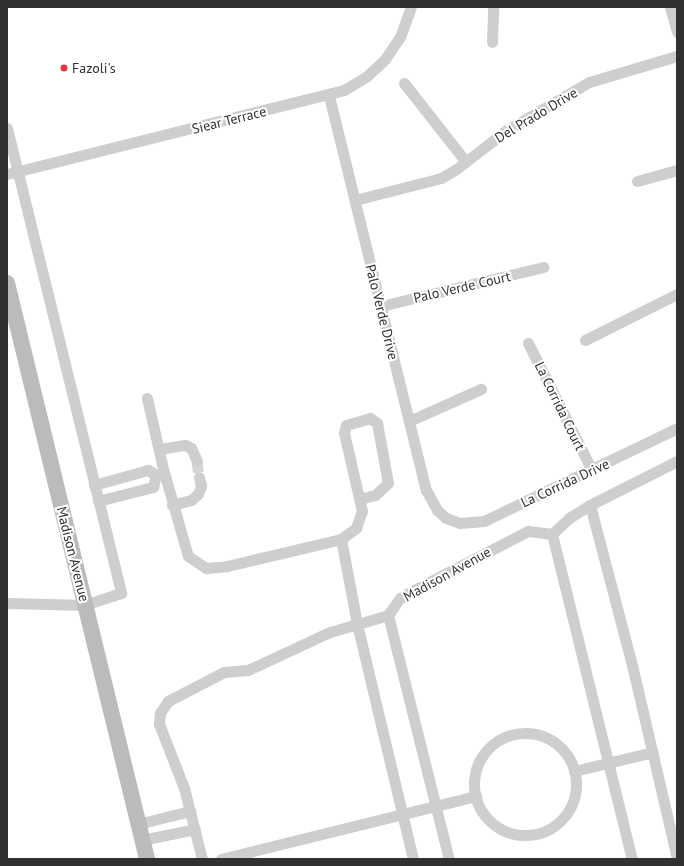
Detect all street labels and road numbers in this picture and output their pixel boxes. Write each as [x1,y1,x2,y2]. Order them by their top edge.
street label: Del Prado Drive [492,84,580,146]
street label: Siear Terrace [190,103,268,137]
street label: Palo Verde Drive [362,262,402,362]
street label: Palo Verde Court [412,268,512,306]
street label: La Corrida Court [531,359,589,453]
street label: La Corrida Drive [518,455,612,511]
street label: Madison Avenue [53,505,93,603]
street label: Madison Avenue [400,543,494,605]

